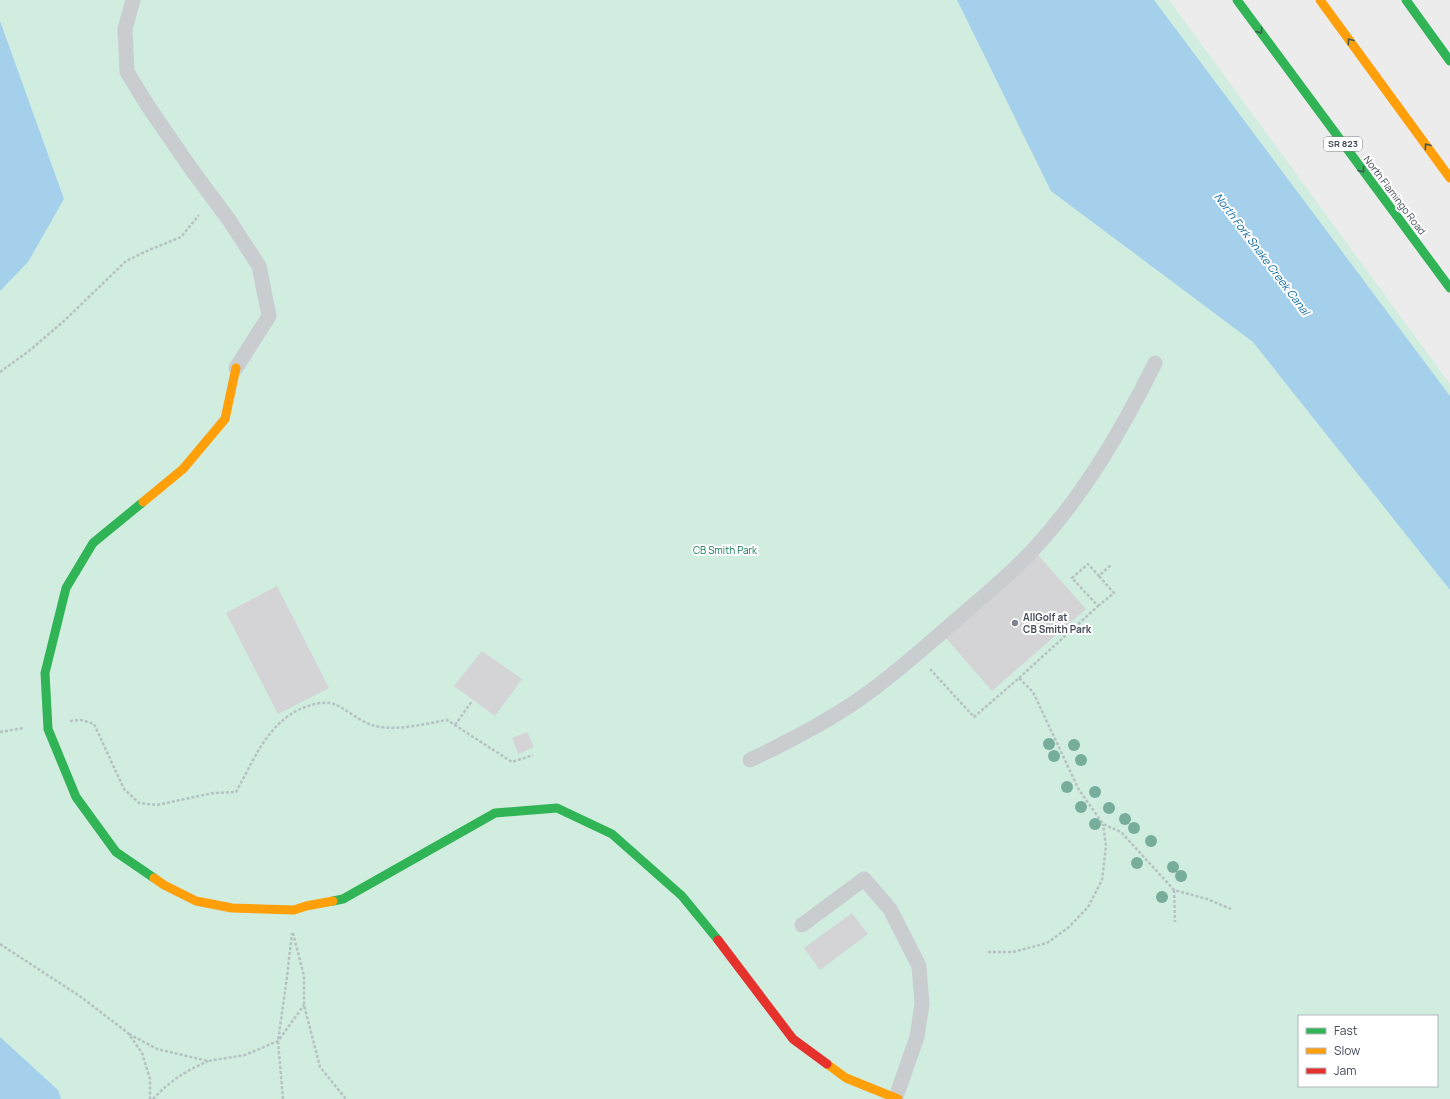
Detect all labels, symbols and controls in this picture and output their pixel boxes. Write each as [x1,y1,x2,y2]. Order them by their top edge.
one-way arrow [1255,27,1262,34]
one-way arrow [1348,39,1355,46]
road number: SR 823 [1324,137,1362,151]
one-way arrow [1424,143,1432,150]
street label: North Flamingo Road [1361,153,1429,237]
one-way arrow [1357,165,1364,172]
water label: North Fork Snake Creek Canal [1211,189,1314,319]
park label: CB Smith Park [693,543,758,557]
place label: AllGolf at CB Smith Park [1023,610,1092,636]
marker: AllGolf at CB Smith Park [1010,618,1020,628]
legend [1298,1015,1438,1087]
text: Fast [1334,1022,1358,1039]
text: Slow [1334,1042,1360,1059]
text: Jam [1334,1062,1356,1079]

